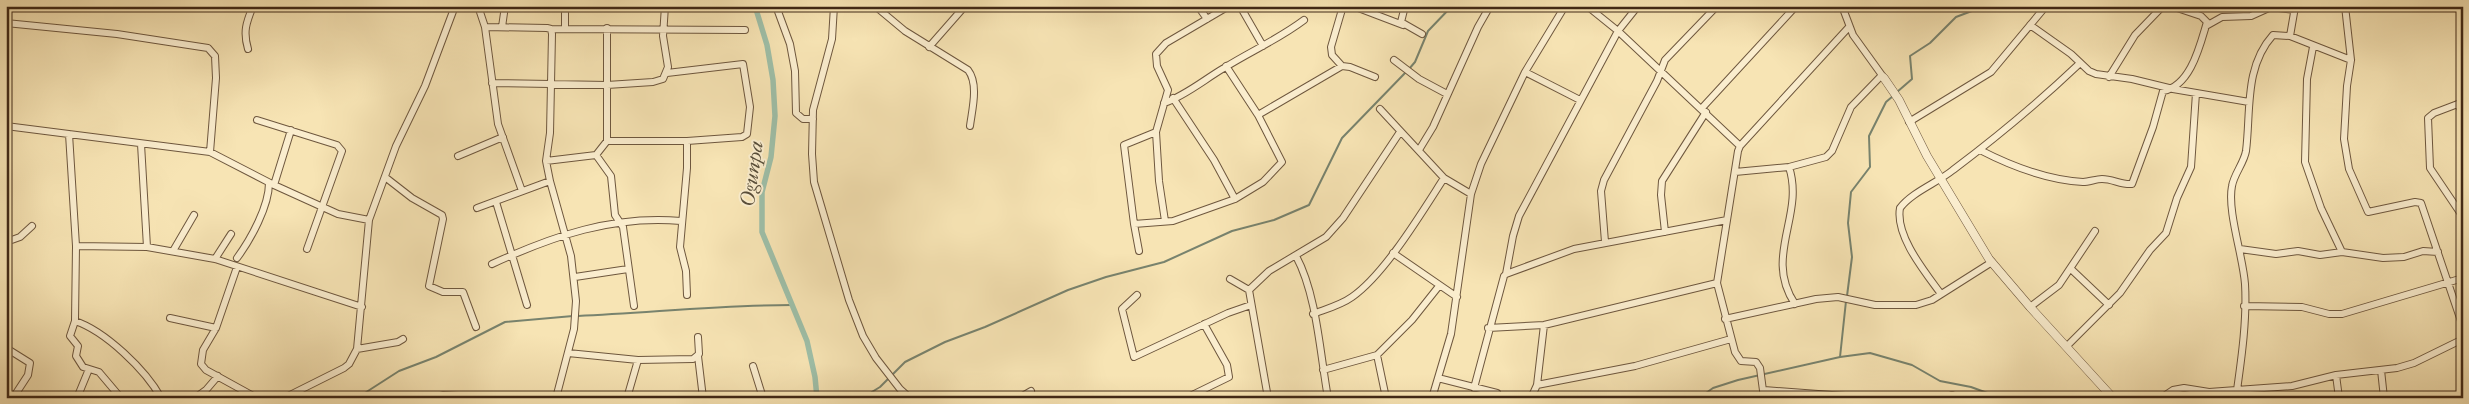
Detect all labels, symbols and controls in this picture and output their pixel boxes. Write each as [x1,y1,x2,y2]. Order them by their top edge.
water label: Ogunpa [736,140,768,208]

